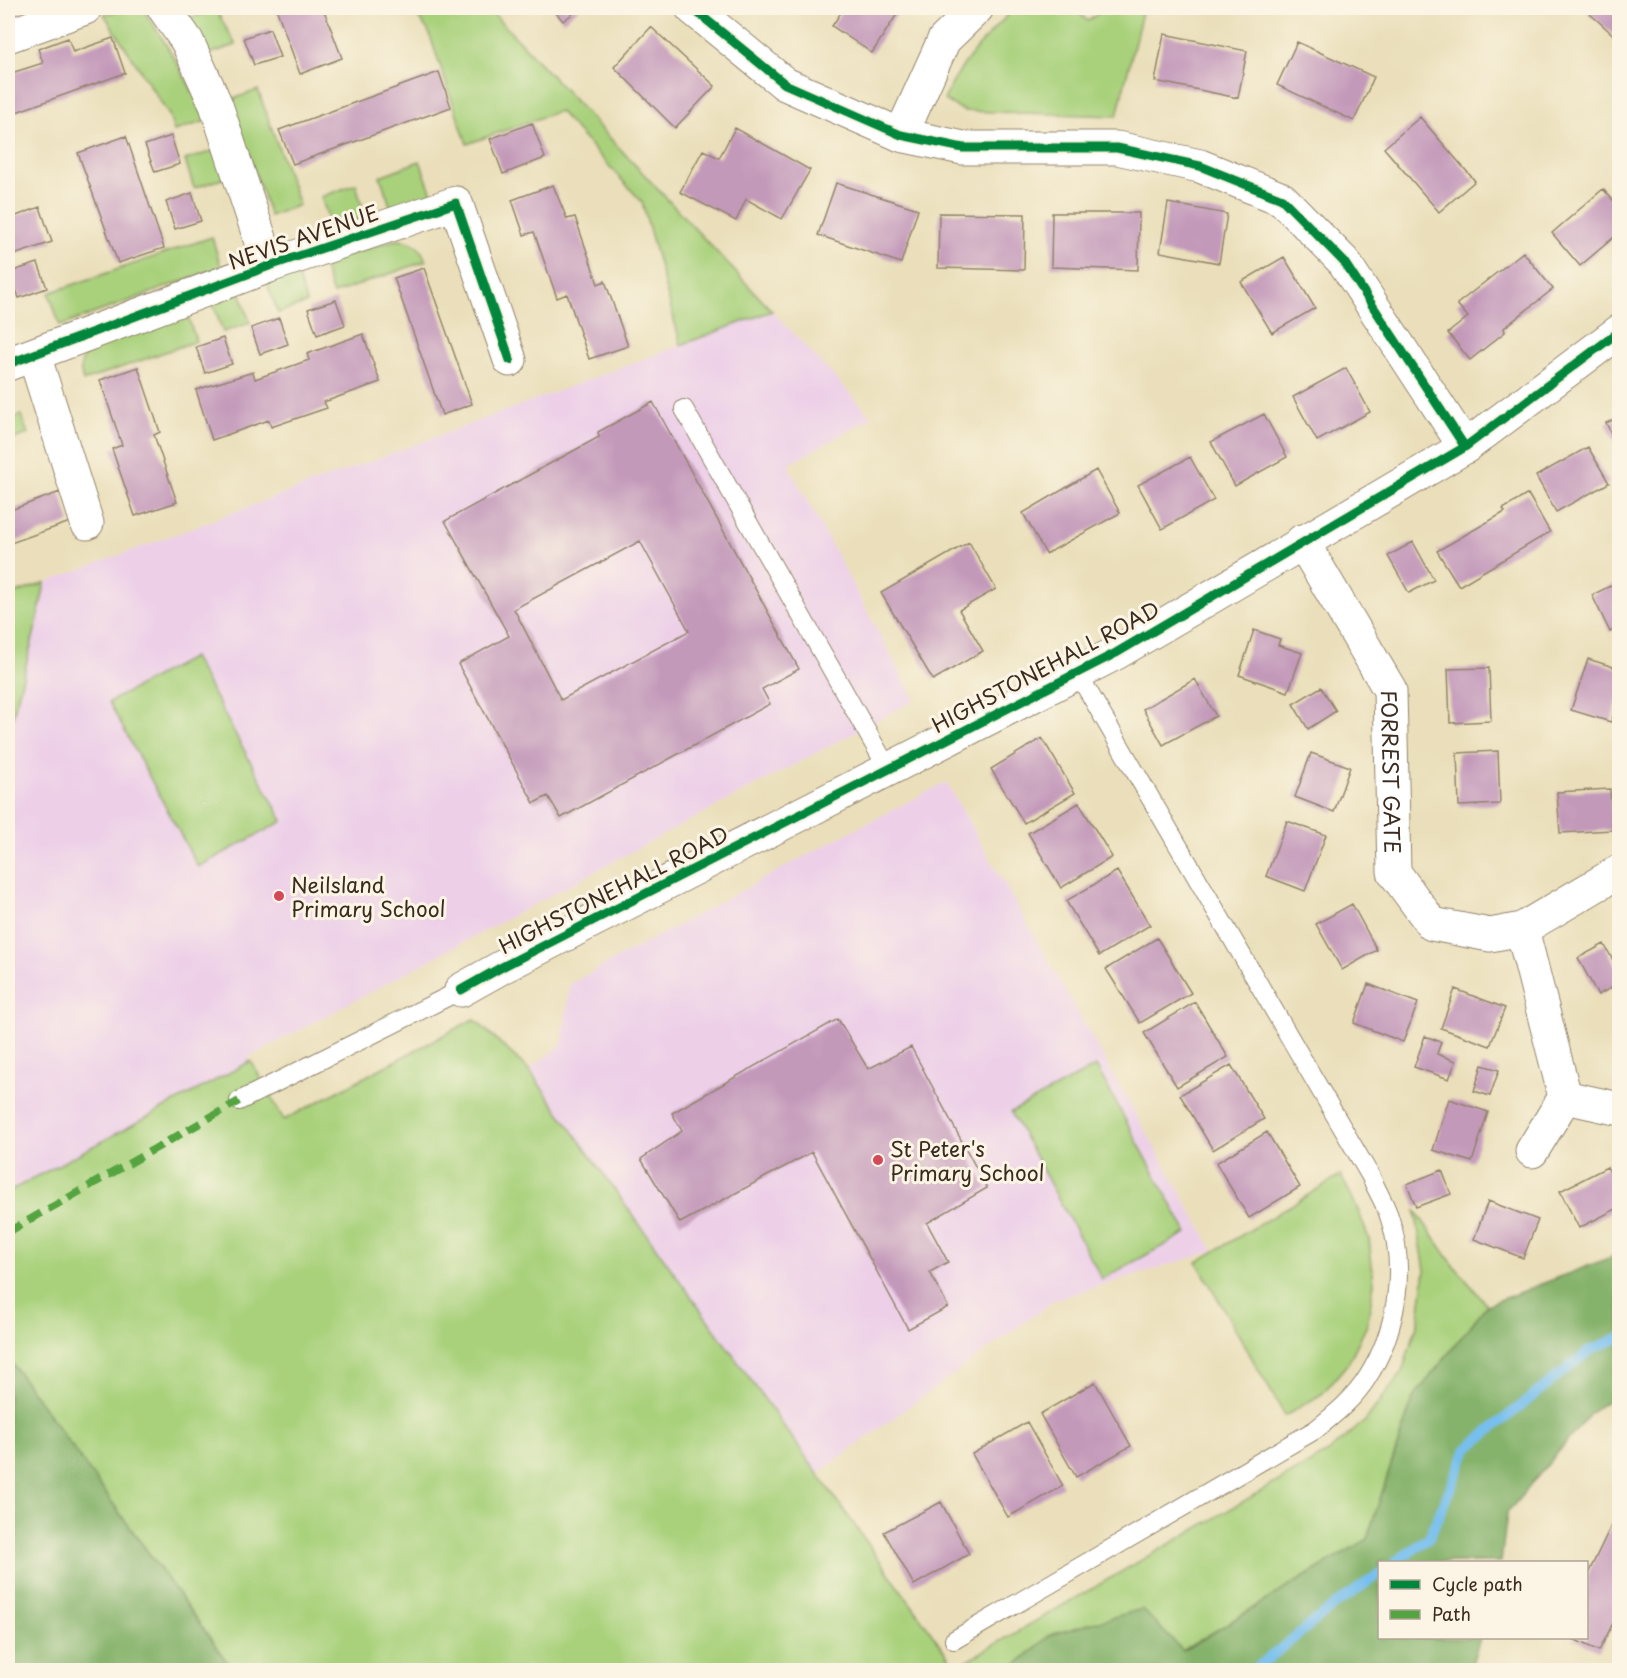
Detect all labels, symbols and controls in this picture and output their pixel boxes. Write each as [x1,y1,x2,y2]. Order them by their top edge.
street label: NEVIS AVENUE [224,195,382,277]
street label: HIGHSTONEHALL ROAD [925,592,1165,740]
street label: FORREST GATE [1374,690,1410,854]
street label: HIGHSTONEHALL ROAD [492,817,734,961]
place label: Neilsland Primary School [291,868,446,924]
marker: Neilsland Primary School [272,889,286,903]
place label: St Peter's Primary School [890,1132,1045,1188]
marker: St Peter's Primary School [871,1153,885,1167]
legend [1378,1561,1588,1639]
text: Cycle path [1432,1570,1523,1597]
text: Path [1432,1600,1471,1627]

